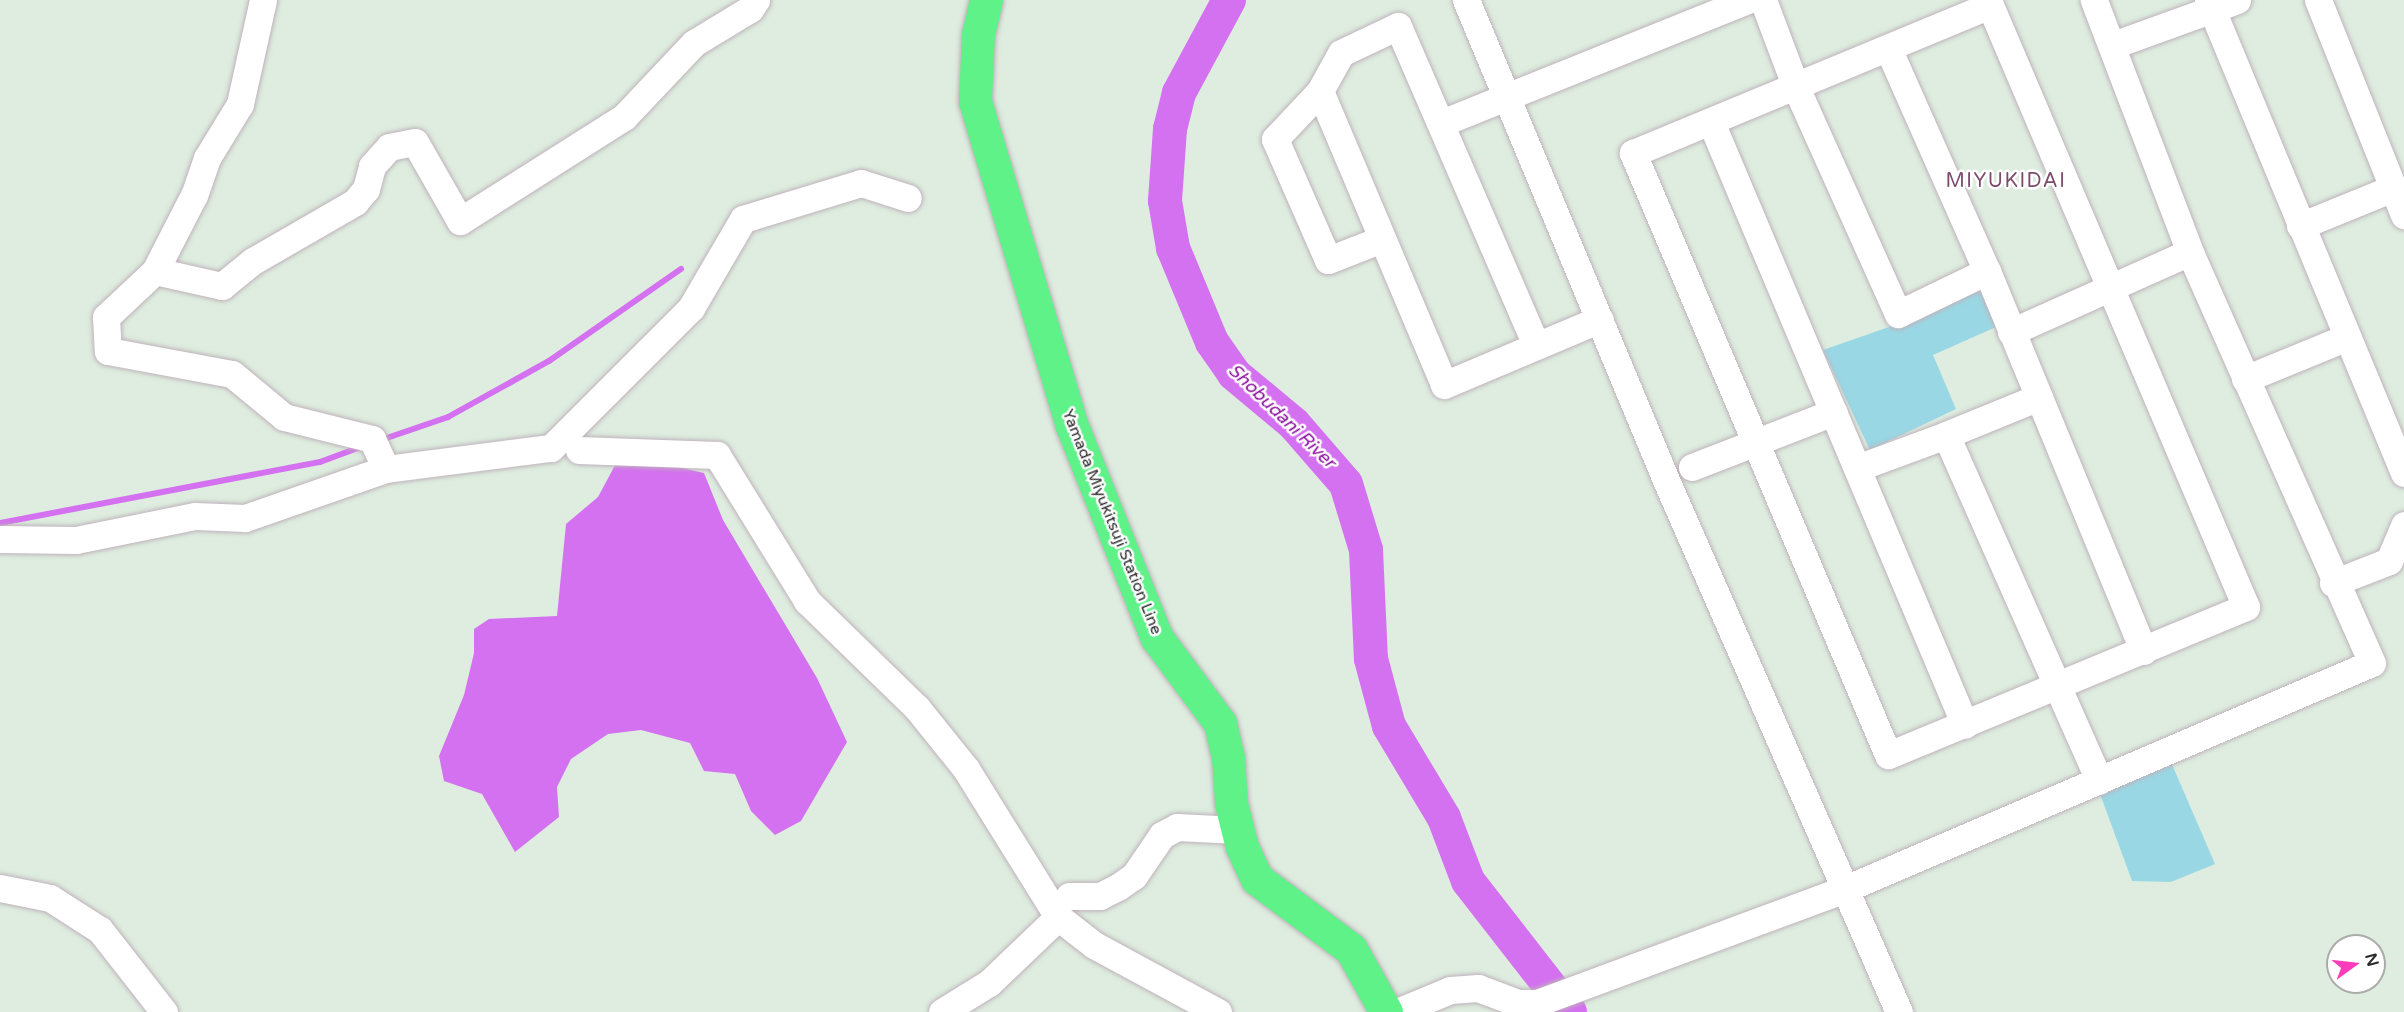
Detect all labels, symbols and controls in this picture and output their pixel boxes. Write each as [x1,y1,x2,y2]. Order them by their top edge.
district label: MIYUKIDAI [1946,169,2066,193]
water label: Shobudani River [1224,359,1340,473]
street label: Yamada Miyukitsuji Station Line [1058,407,1166,637]
north arrow [2326,934,2386,994]
text: N [2360,951,2383,969]

